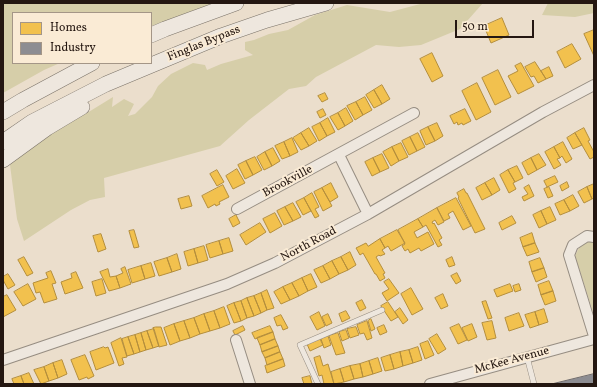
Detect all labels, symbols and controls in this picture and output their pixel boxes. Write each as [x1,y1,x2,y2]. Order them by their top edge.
legend [12,12,152,64]
scale bar [457,12,536,38]
text: 50 m [462,19,488,35]
text: Homes [50,20,87,36]
street label: Finglas Bypass [165,23,243,65]
text: Industry [50,40,96,56]
street label: Brookville [261,163,315,201]
street label: North Road [279,224,339,266]
street label: McKee Avenue [473,344,551,378]

